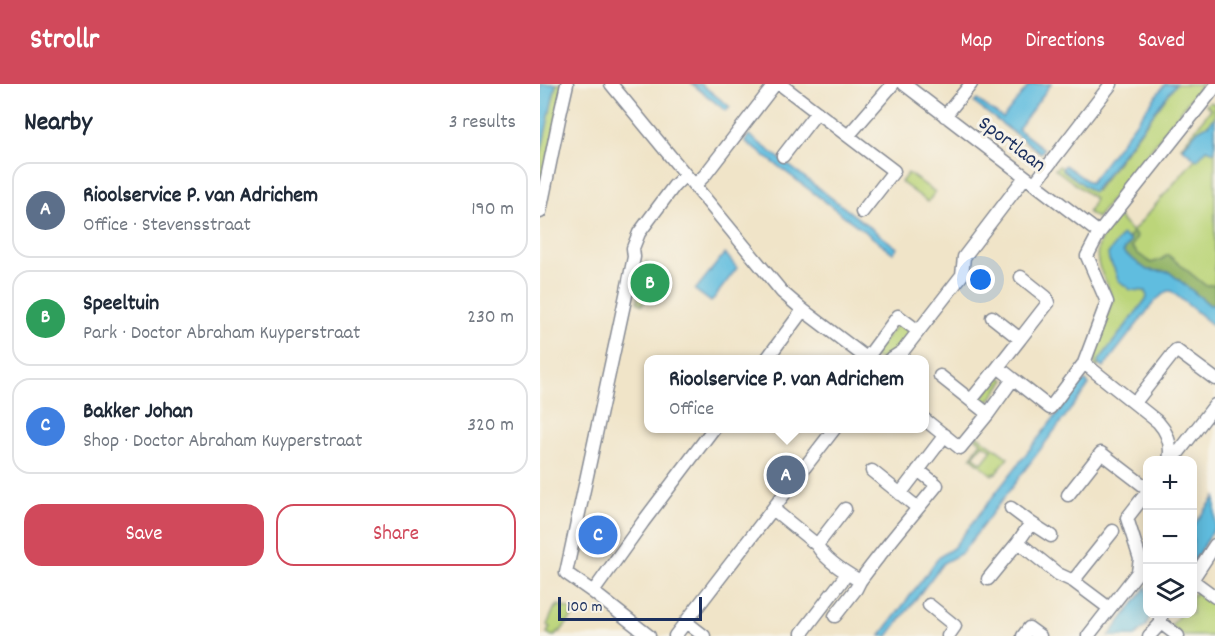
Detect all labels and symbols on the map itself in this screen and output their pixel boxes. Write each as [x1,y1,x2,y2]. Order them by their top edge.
street label: Sportlaan [971,110,1051,181]
pin: B [630,260,670,306]
your location [966,265,995,294]
pin: A [766,452,806,498]
pin: C [578,512,618,558]
scale bar [558,594,702,622]

